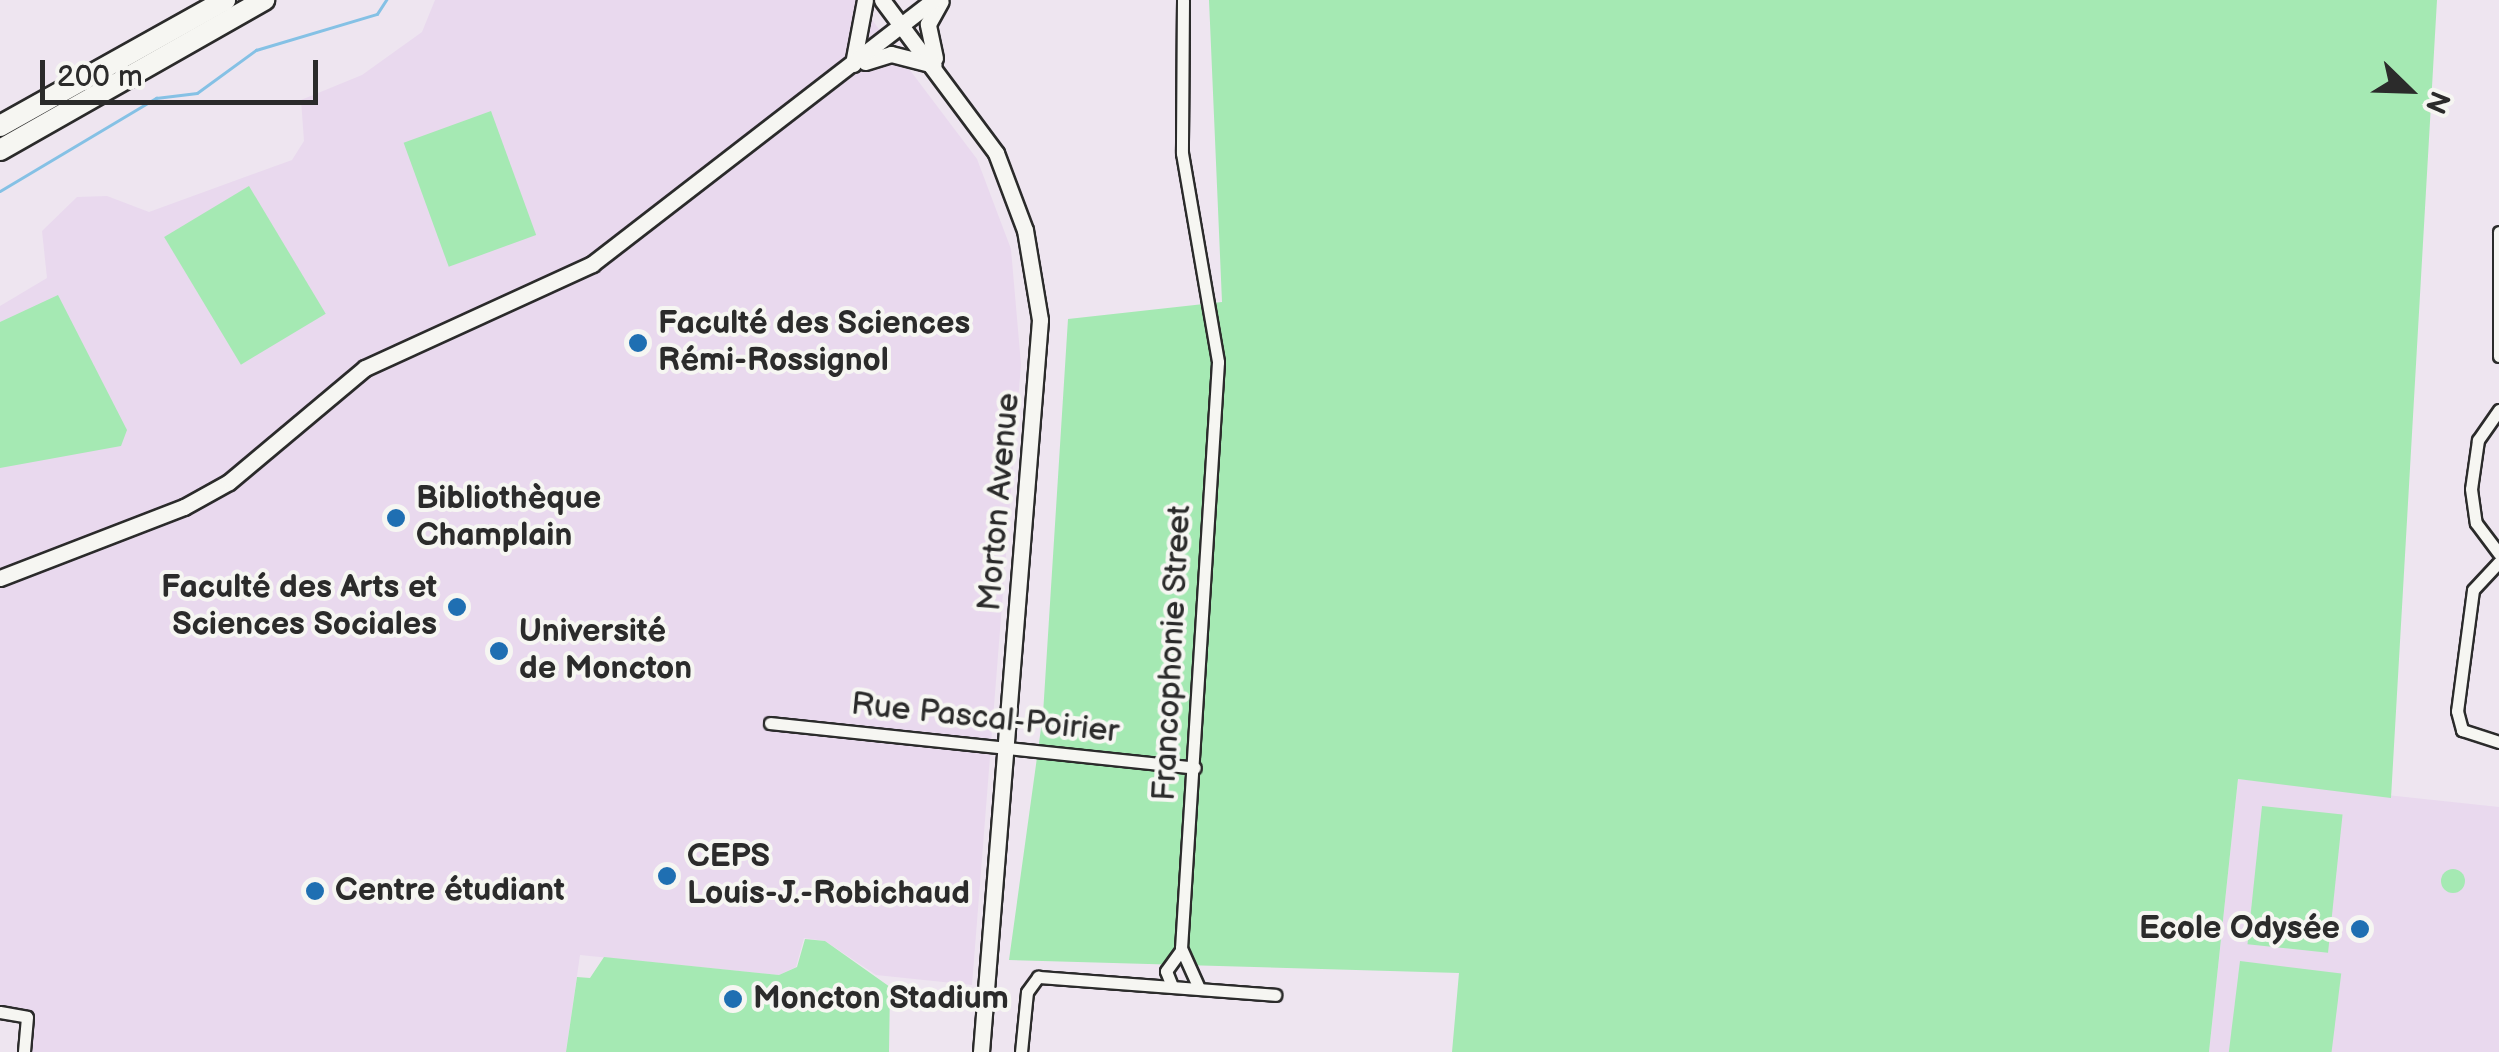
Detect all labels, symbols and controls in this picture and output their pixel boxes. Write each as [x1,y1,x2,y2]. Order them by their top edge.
scale bar [45,40,322,102]
north arrow [2359,40,2459,140]
text: 200 m [57,59,143,95]
text: N [2418,86,2456,118]
place label: Faculté des Sciences Rémi-Rossignol [658,306,970,381]
marker: Faculté des Sciences Rémi-Rossignol [627,332,649,354]
street label: Morton Avenue [971,391,1029,613]
place label: Bibliothèque Champlain [416,481,601,556]
street label: Francophonie Street [1146,504,1200,802]
marker: Bibliothèque Champlain [385,507,407,529]
place label: Faculté des Arts et Sciences Sociales [161,570,437,645]
marker: Faculté des Arts et Sciences Sociales [446,596,468,618]
place label: Université de Moncton [519,614,692,689]
marker: Université de Moncton [488,640,510,662]
street label: Rue Pascal-Poirier [849,686,1121,752]
place label: CEPS Louis-J.-Robichaud [687,839,970,914]
marker: CEPS Louis-J.-Robichaud [656,865,678,887]
place label: Centre étudiant [335,872,565,910]
marker: Centre étudiant [304,880,326,902]
place label: Ecole Odysée [2139,910,2340,948]
marker: Ecole Odysée [2349,918,2371,940]
place label: Moncton Stadium [753,980,1009,1018]
marker: Moncton Stadium [722,988,744,1010]

